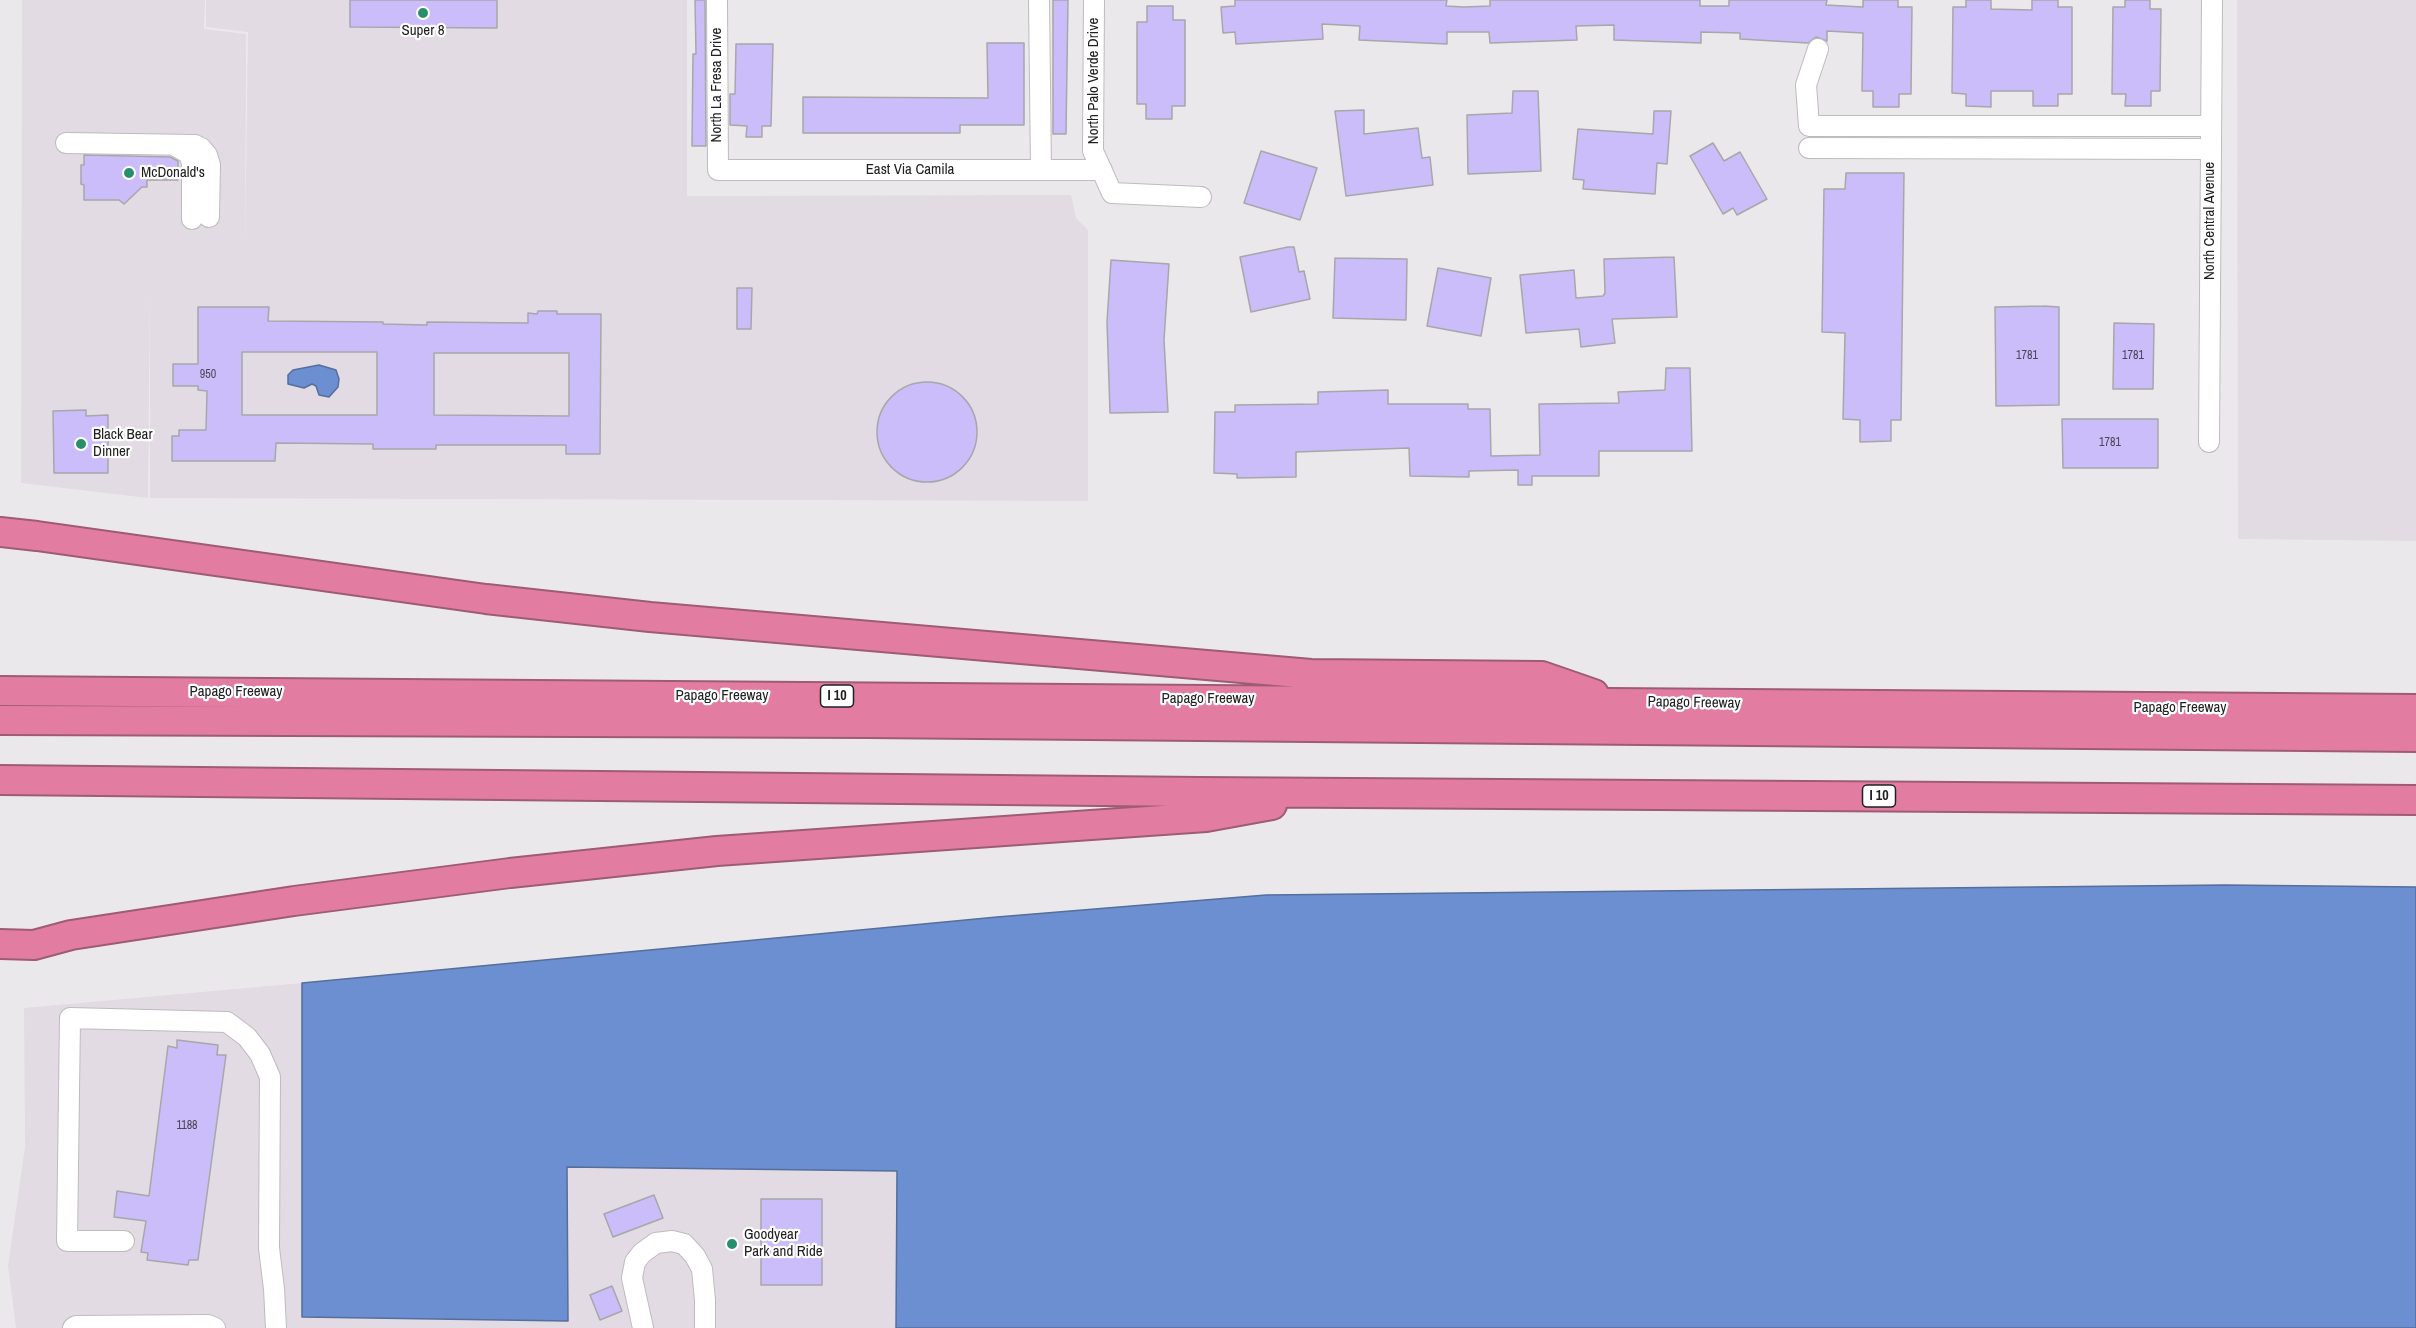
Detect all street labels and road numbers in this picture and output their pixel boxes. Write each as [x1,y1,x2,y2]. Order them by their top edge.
street label: North Palo Verde Drive [1085,18,1103,144]
street label: North La Fresa Drive [708,28,726,142]
street label: East Via Camila [866,161,954,179]
street label: North Central Avenue [2201,162,2219,280]
street label: Papago Freeway [190,683,282,701]
road number: I 10 [820,685,854,707]
street label: Papago Freeway [676,687,768,705]
street label: Papago Freeway [1162,690,1254,708]
street label: Papago Freeway [1647,693,1741,713]
street label: Papago Freeway [2134,699,2226,717]
road number: I 10 [1862,785,1896,807]

